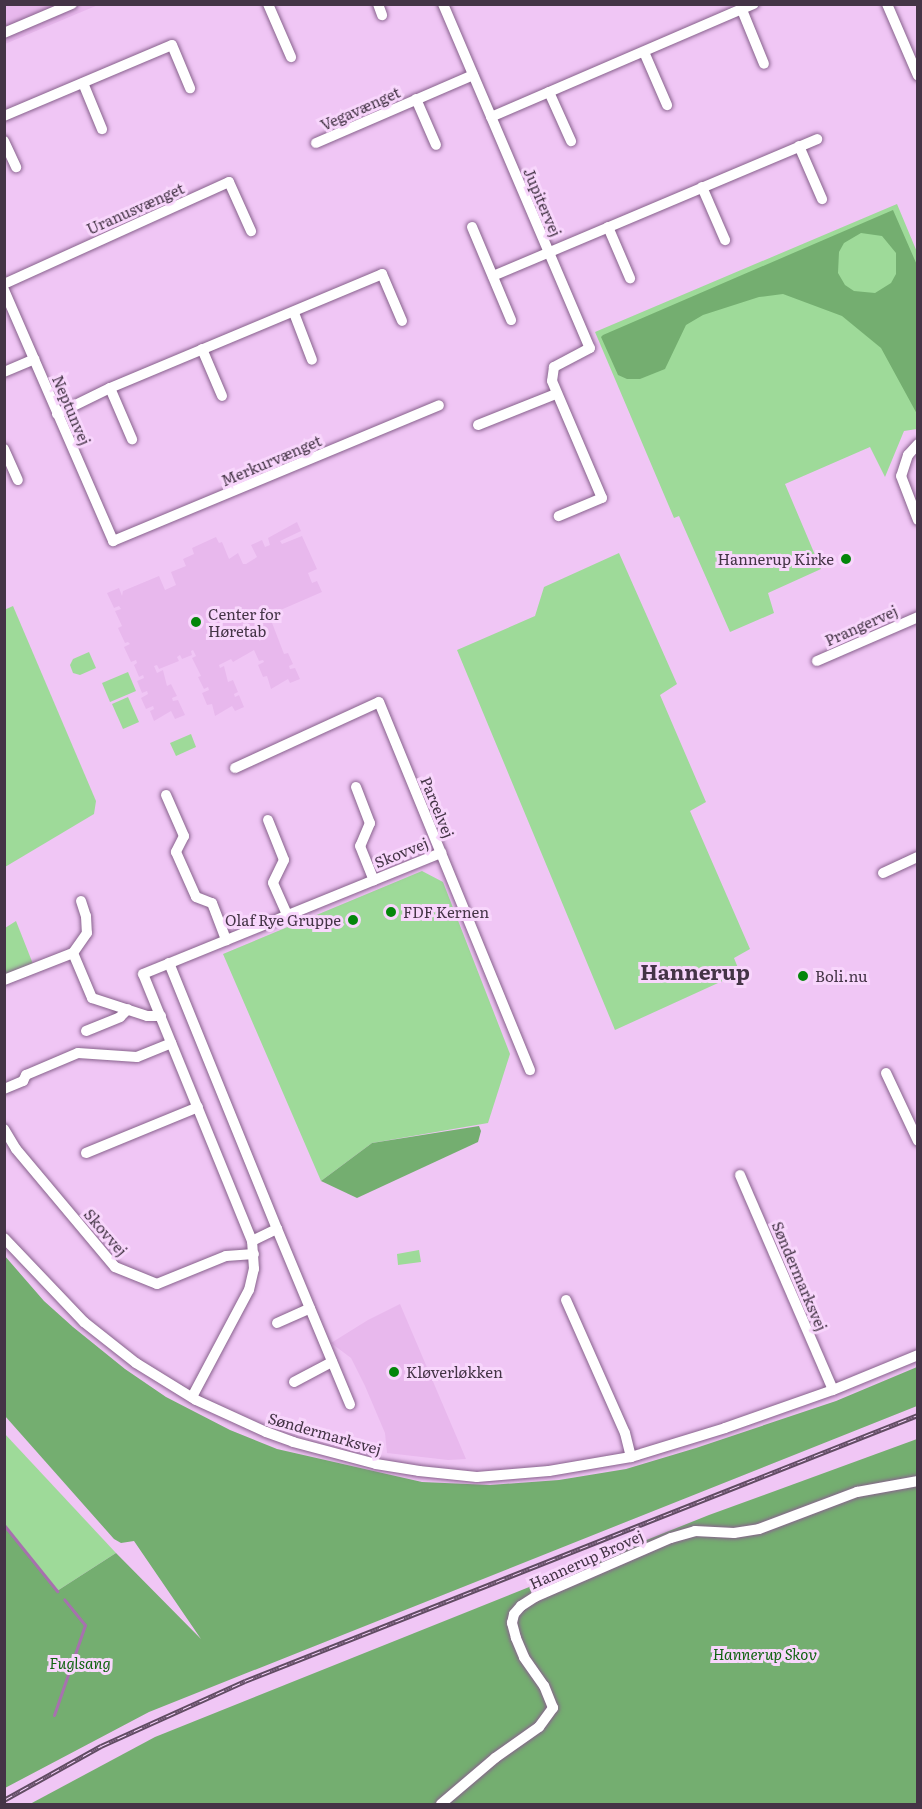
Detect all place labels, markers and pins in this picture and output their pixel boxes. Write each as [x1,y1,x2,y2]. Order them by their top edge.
place label: Hannerup Kirke [717,550,834,568]
marker: Hannerup Kirke [839,552,853,566]
place label: Center for Høretab [208,604,281,639]
marker: Center for Høretab [189,615,203,629]
place label: FDF Kernen [403,903,489,921]
marker: FDF Kernen [384,905,398,919]
place label: Olaf Rye Gruppe [225,911,341,929]
marker: Olaf Rye Gruppe [346,913,360,927]
place label: Boli.nu [815,967,868,985]
marker: Boli.nu [796,969,810,983]
place label: Kløverløkken [406,1363,503,1381]
marker: Kløverløkken [387,1365,401,1379]

